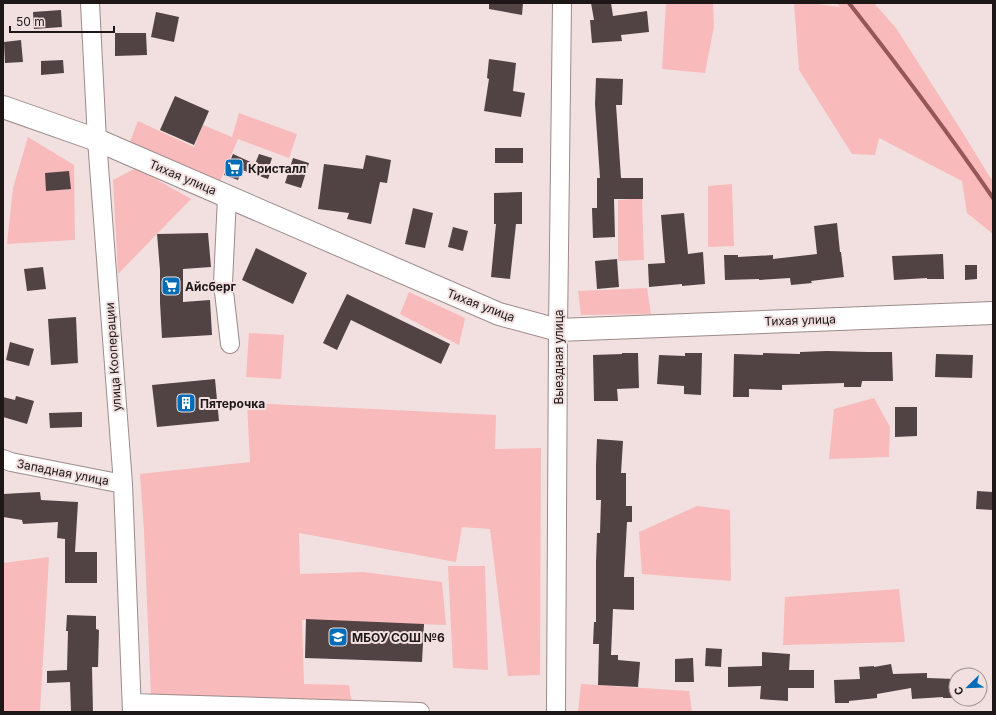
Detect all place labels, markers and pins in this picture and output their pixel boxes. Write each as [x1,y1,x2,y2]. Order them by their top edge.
supermarket icon: Кристалл [223,157,245,179]
place label: Кристалл [248,161,306,176]
supermarket icon: Айсберг [160,275,182,297]
place label: Айсберг [185,279,237,294]
building icon: Пятерочка [175,392,197,414]
place label: Пятерочка [200,396,265,411]
school or university icon: МБОУ СОШ №6 [327,626,349,648]
place label: МБОУ СОШ №6 [352,630,445,645]

